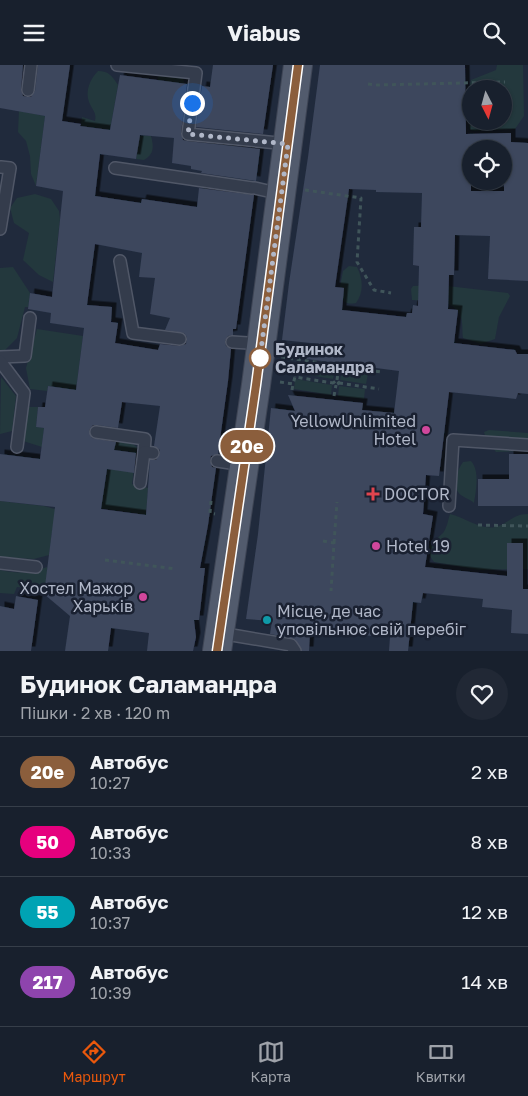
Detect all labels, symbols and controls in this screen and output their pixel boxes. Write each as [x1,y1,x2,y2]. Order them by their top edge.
icon: menu [20,19,48,47]
text: Viabus [227,19,301,46]
icon: search [480,19,508,47]
north arrow [462,80,512,130]
map controls [462,80,512,190]
your location [180,91,205,116]
button: locate [462,140,512,190]
place label: Будинок Саламандра [275,339,374,377]
marker: Будинок Саламандра [249,347,271,369]
place label: YellowUnlimited Hotel [290,411,416,449]
marker: YellowUnlimited Hotel [420,424,432,436]
line badge: 20е [218,430,276,462]
text: 20е [230,435,264,457]
place label: DOCTOR [384,484,450,504]
marker: DOCTOR [366,487,380,501]
place label: Hotel 19 [386,536,450,556]
marker: Hotel 19 [370,540,382,552]
place label: Хостел Мажор Харьків [20,578,133,616]
marker: Хостел Мажор Харьків [137,591,149,603]
place label: Місце, де час уповільнює свій перебіг [277,601,467,639]
marker: Місце, де час уповільнює свій перебіг [261,614,273,626]
button: heart [456,668,508,720]
text: Будинок Саламандра [20,669,277,698]
text: Пішки · 2 хв · 120 m [20,703,170,723]
text: Автобус [90,750,168,773]
text: 2 хв [471,760,508,783]
text: 20е [31,761,64,783]
text: 10:27 [90,773,130,793]
text: Автобус [90,820,168,843]
text: 8 хв [470,830,508,853]
text: 50 [36,831,59,853]
text: 10:33 [90,843,131,863]
text: Автобус [90,890,168,913]
text: 12 хв [462,900,508,923]
text: 55 [37,901,58,923]
text: 10:37 [90,913,130,933]
text: Автобус [90,960,168,983]
text: 14 хв [461,970,508,993]
text: 217 [32,971,63,993]
text: 10:39 [90,983,132,1003]
tab: Маршрут [62,1038,126,1085]
tab: Карта [250,1038,291,1085]
tab: Квитки [416,1038,466,1085]

